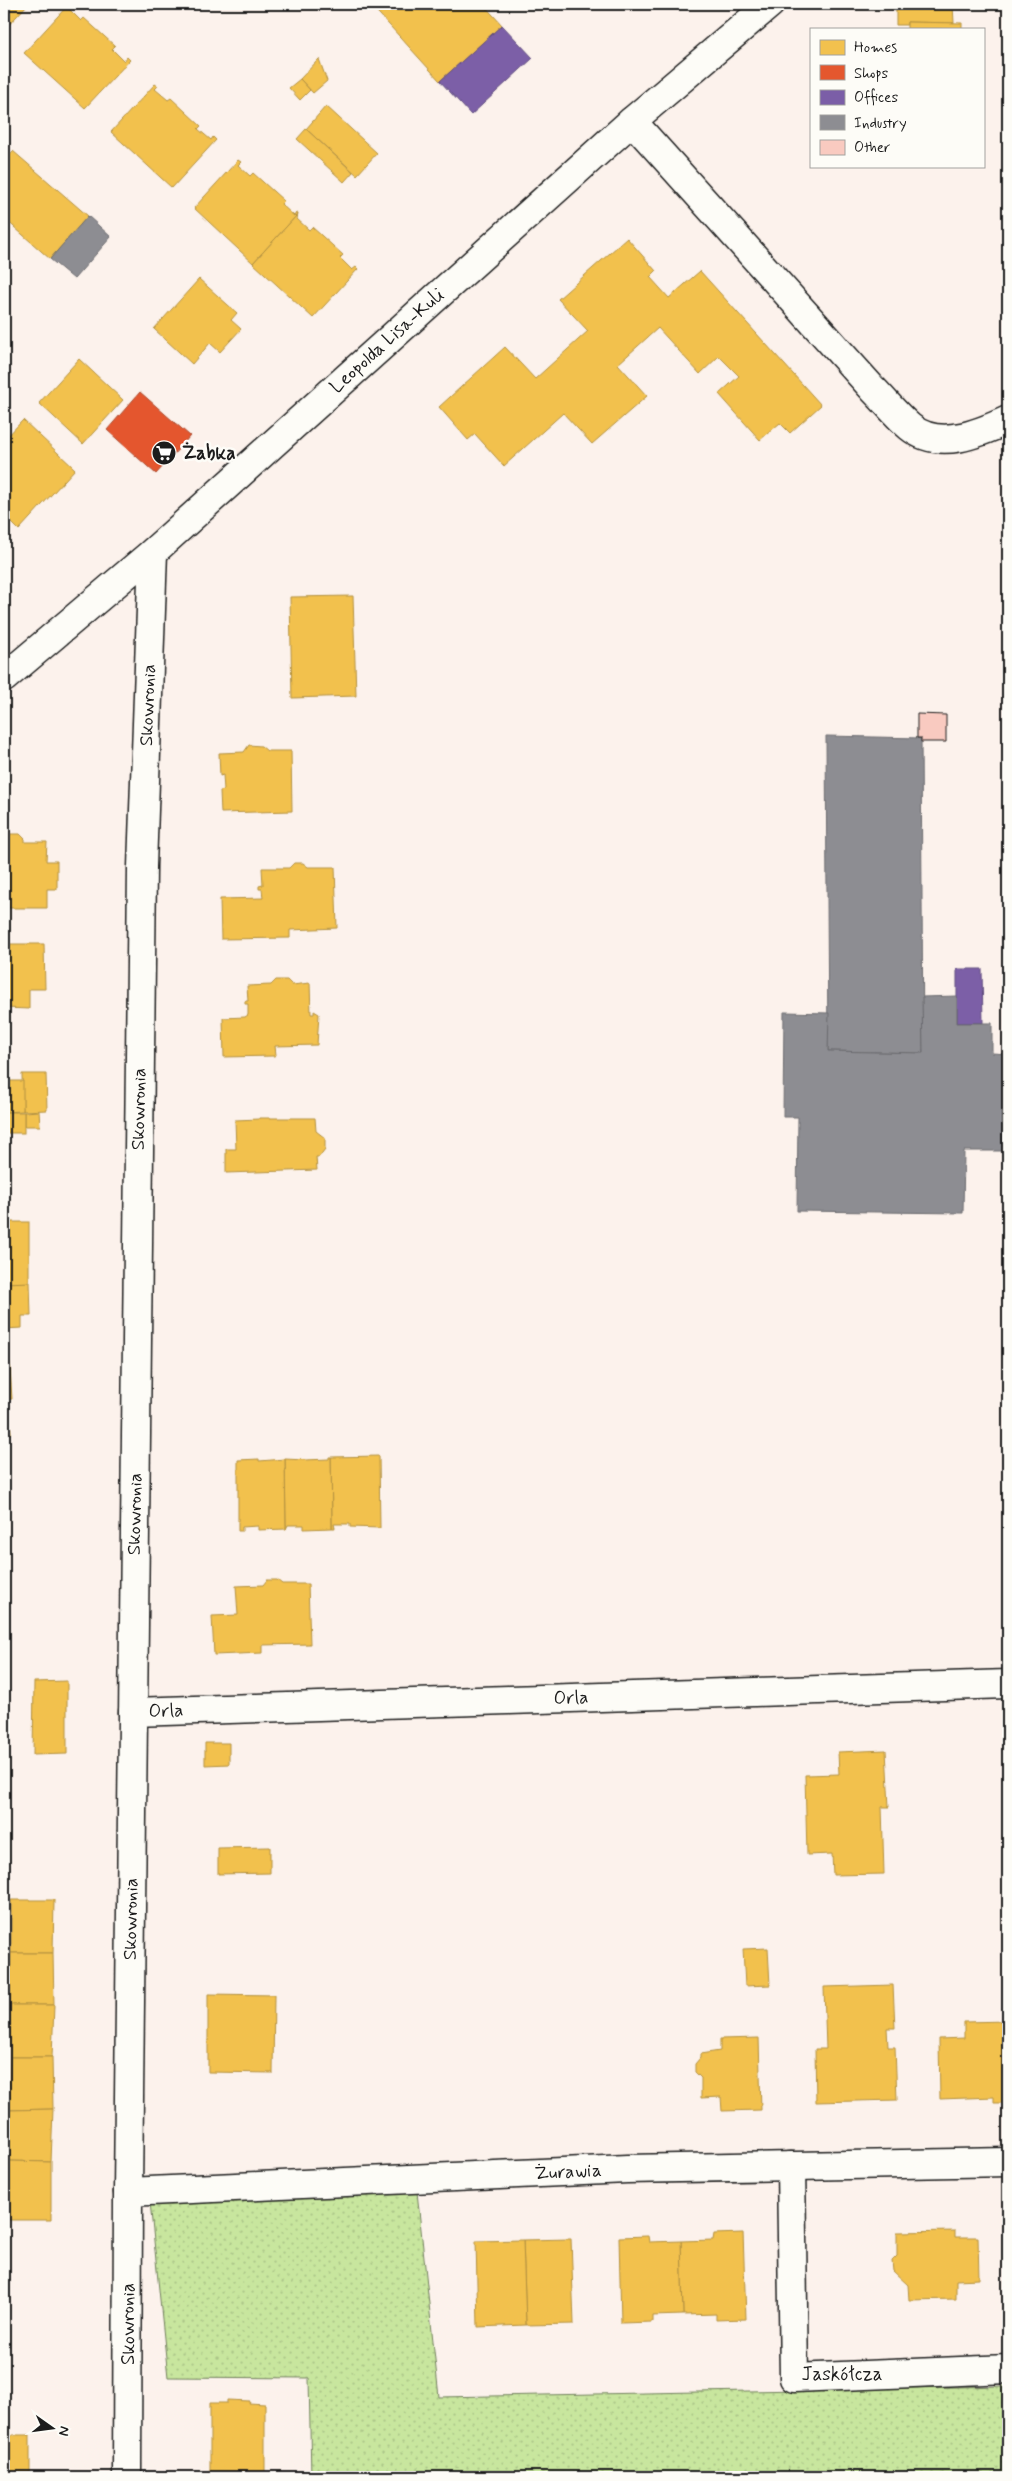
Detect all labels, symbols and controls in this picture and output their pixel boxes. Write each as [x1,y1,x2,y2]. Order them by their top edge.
legend [810,28,984,168]
text: Homes [854,38,897,58]
text: Shops [854,64,889,84]
text: Offices [854,88,898,108]
text: Industry [854,114,907,134]
text: Other [854,138,890,158]
street label: Leopolda Lisa-Kuli [324,283,450,399]
supermarket icon: Żabka [151,440,177,466]
place label: Żabka [182,441,235,466]
street label: Skowronia [134,663,162,747]
street label: Skowronia [126,1068,152,1150]
street label: Skowronia [122,1473,148,1555]
street label: Orla [553,1685,589,1711]
street label: Orla [148,1698,184,1724]
street label: Skowronia [118,1878,144,1960]
street label: Żurawia [534,2158,602,2186]
street label: Skowronia [116,2283,141,2365]
street label: Jaskółcza [801,2362,883,2387]
north arrow [28,2404,78,2454]
text: N [54,2424,74,2438]

